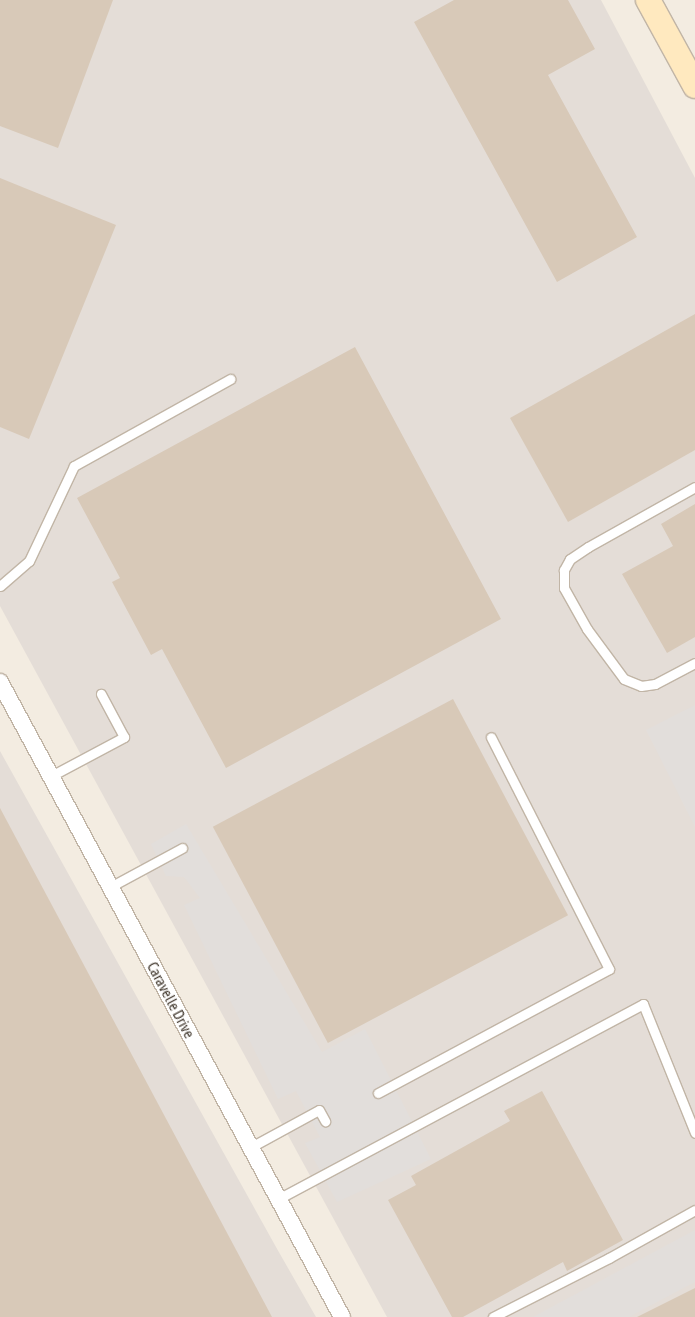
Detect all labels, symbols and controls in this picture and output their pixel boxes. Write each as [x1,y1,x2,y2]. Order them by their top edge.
street label: Caravelle Drive [143,959,199,1041]

